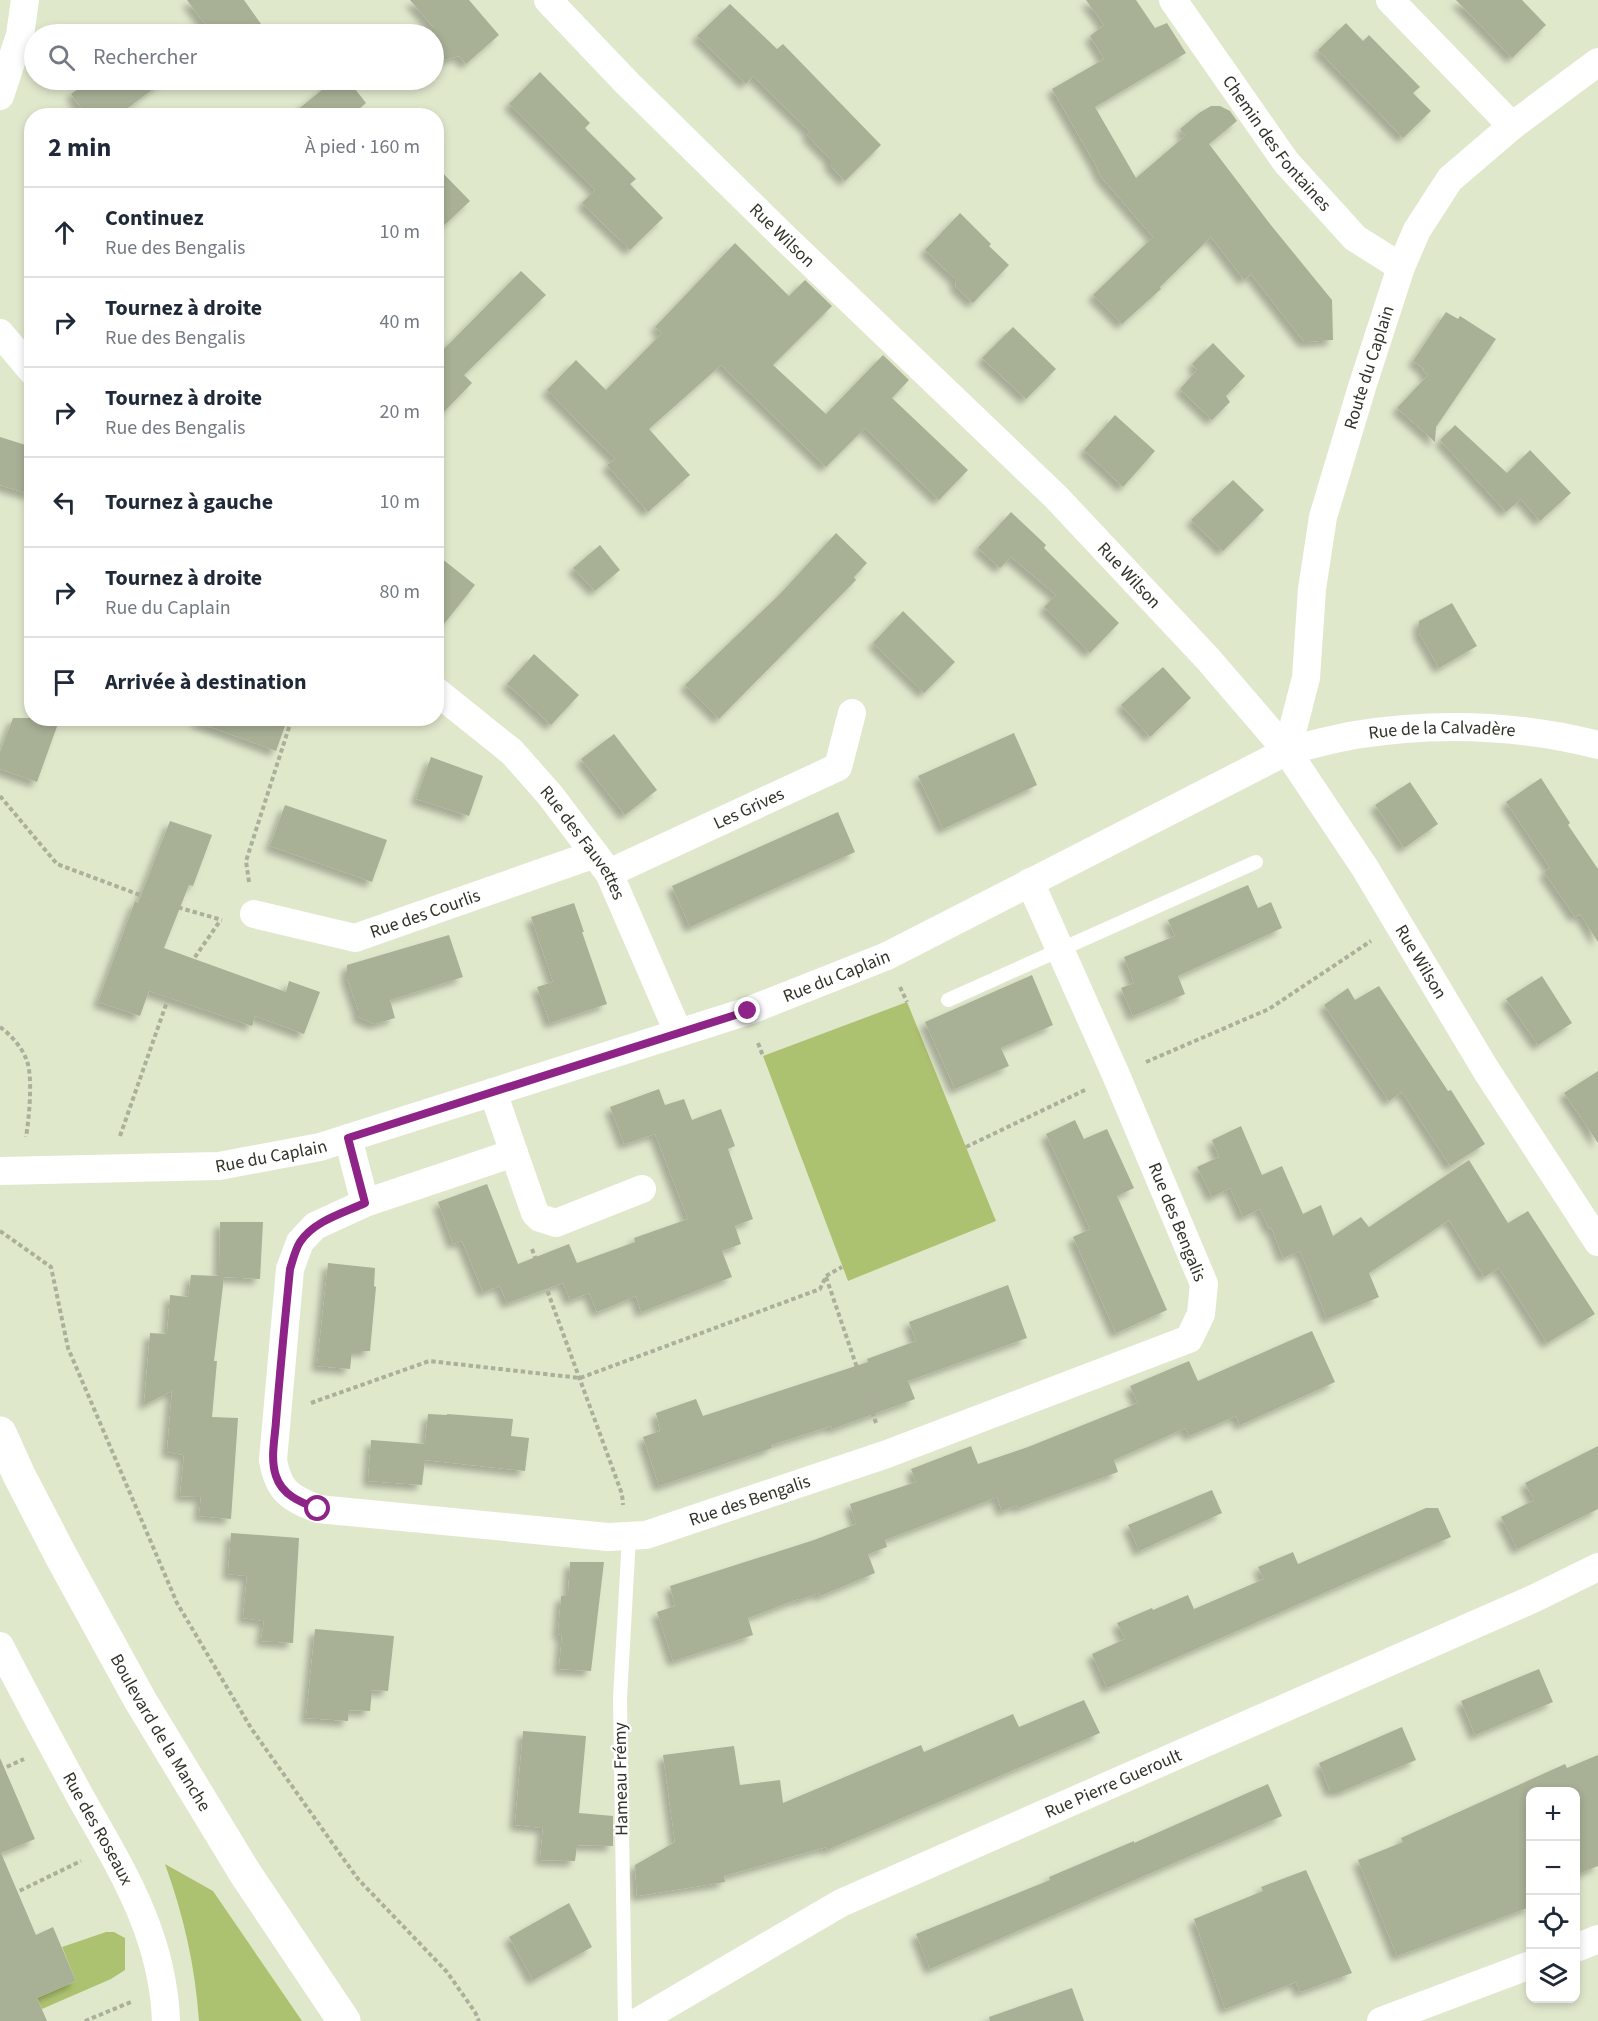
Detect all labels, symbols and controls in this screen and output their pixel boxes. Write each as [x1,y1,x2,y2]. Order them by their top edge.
search box [24,24,444,90]
icon: search [45,41,78,74]
text: Rechercher [93,41,197,73]
street label: Chemin des Fontaines [1217,70,1337,217]
text: 2 min [48,129,111,166]
text: À pied · 160 m [305,133,420,161]
street label: Rue Wilson [744,197,821,273]
text: Continuez [105,202,204,234]
icon: ahead [48,216,81,249]
text: 10 m [380,218,420,246]
text: Rue des Bengalis [105,234,245,262]
text: Tournez à droite [105,292,262,324]
street label: Route du Caplain [1338,302,1400,432]
icon: right [48,306,81,339]
text: 40 m [380,308,420,336]
text: Rue des Bengalis [105,324,245,352]
text: Tournez à droite [105,382,262,414]
icon: right [48,396,81,429]
text: 20 m [380,398,420,426]
text: Rue des Bengalis [105,414,245,442]
icon: left [48,486,81,519]
text: Tournez à gauche [105,486,273,518]
text: 10 m [380,488,420,516]
street label: Rue Wilson [1092,536,1167,614]
text: Tournez à droite [105,562,262,594]
icon: right [48,576,81,609]
text: 80 m [380,578,420,606]
text: Rue du Caplain [105,594,231,622]
icon: arrive [48,666,81,699]
text: Arrivée à destination [105,666,307,698]
street label: Rue de la Calvadère [1367,715,1517,745]
street label: Rue des Fauvettes [534,780,632,904]
street label: Les Grives [709,781,788,835]
street label: Rue des Courlis [366,883,484,944]
street label: Rue Wilson [1389,920,1453,1004]
street label: Rue du Caplain [779,944,894,1008]
route end [734,997,760,1023]
street label: Rue du Caplain [213,1133,330,1179]
street label: Rue des Bengalis [1142,1159,1212,1285]
street label: Rue des Bengalis [686,1468,814,1532]
route start [304,1495,330,1521]
street label: Boulevard de la Manche [104,1649,217,1816]
street label: Hameau Frémy [607,1721,634,1836]
street label: Rue Pierre Gueroult [1041,1742,1185,1825]
street label: Rue des Roseaux [57,1767,139,1889]
map controls [1526,1787,1580,2003]
button: + [1526,1787,1580,1841]
button: − [1526,1841,1580,1895]
button: locate [1526,1895,1580,1949]
button: layers [1526,1949,1580,2003]

